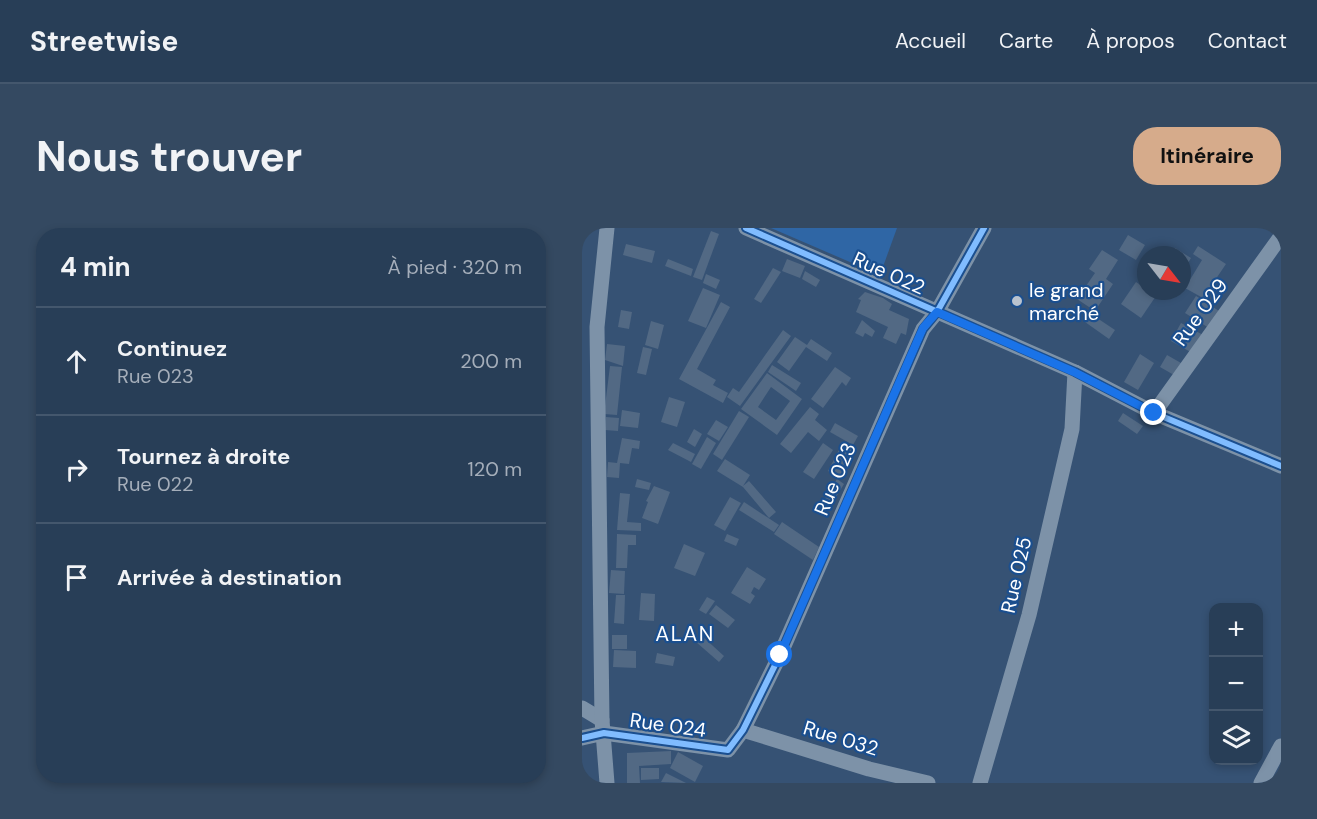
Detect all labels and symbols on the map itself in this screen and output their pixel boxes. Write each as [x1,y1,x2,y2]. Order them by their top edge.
street label: Rue 022 [849,246,929,300]
north arrow [1137,246,1191,300]
street label: Rue 029 [1167,273,1233,351]
place label: le grand marché [1029,277,1104,326]
marker: le grand marché [1010,294,1024,308]
route end [1140,399,1166,425]
street label: Rue 023 [808,439,862,519]
street label: Rue 025 [995,534,1037,616]
district label: ALAN [655,620,715,648]
route start [766,641,792,667]
street label: Rue 024 [628,707,708,743]
street label: Rue 032 [800,714,882,762]

